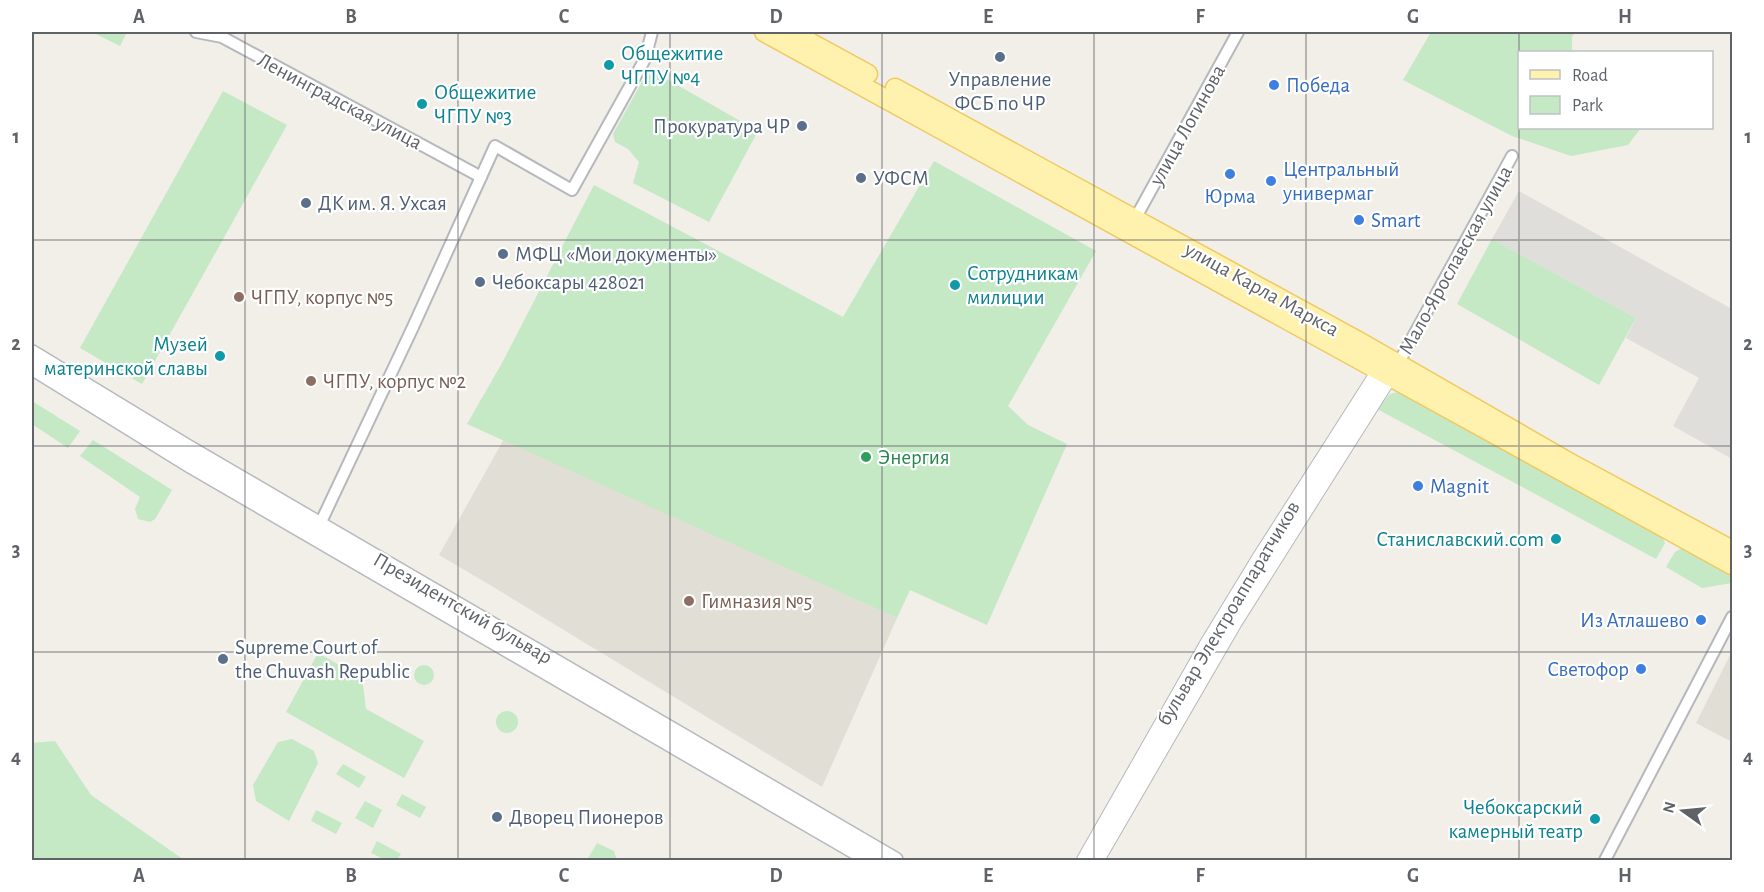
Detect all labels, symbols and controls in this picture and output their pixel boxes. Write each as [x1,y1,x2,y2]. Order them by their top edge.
text: A [133,7,145,27]
text: B [345,7,357,27]
text: C [559,7,570,27]
text: D [769,7,783,27]
text: E [983,7,993,27]
text: F [1195,7,1205,27]
text: G [1407,7,1419,27]
text: H [1618,7,1632,27]
place label: Общежитие ЧГПУ №4 [621,43,723,88]
street label: Ленинградская улица [254,49,426,154]
marker: Управление ФСБ по ЧР [993,50,1007,64]
legend [1518,51,1713,129]
marker: Общежитие ЧГПУ №4 [602,58,616,72]
street label: улица Логинова [1145,61,1229,190]
text: Road [1572,67,1608,85]
place label: Управление ФСБ по ЧР [949,69,1051,114]
place label: Победа [1286,75,1350,96]
marker: Победа [1267,78,1281,92]
place label: Общежитие ЧГПУ №3 [434,82,536,127]
marker: Общежитие ЧГПУ №3 [415,97,429,111]
text: Park [1572,97,1604,115]
place label: Прокуратура ЧР [653,116,790,137]
marker: Прокуратура ЧР [795,119,809,133]
text: 1 [12,127,20,147]
text: 1 [1744,127,1752,147]
place label: Центральный универмаг [1282,159,1399,204]
street label: Мало-Ярославская улица [1395,162,1516,358]
marker: Юрма [1223,167,1237,181]
place label: УФСМ [873,168,929,189]
marker: УФСМ [854,171,868,185]
marker: Центральный универмаг [1264,174,1278,188]
place label: Юрма [1204,186,1256,207]
place label: ДК им. Я. Ухсая [318,193,447,214]
marker: ДК им. Я. Ухсая [299,196,313,210]
place label: Smart [1371,210,1421,231]
marker: Smart [1352,213,1366,227]
street label: улица Карла Маркса [1180,238,1343,341]
place label: МФЦ «Мои документы» [515,244,717,265]
marker: МФЦ «Мои документы» [496,247,510,261]
place label: Сотрудникам милиции [967,263,1079,308]
place label: Чебоксары 428021 [492,272,646,293]
marker: Чебоксары 428021 [473,275,487,289]
marker: Сотрудникам милиции [948,278,962,292]
place label: ЧГПУ, корпус №5 [251,287,393,308]
marker: ЧГПУ, корпус №5 [232,290,246,304]
text: 2 [11,334,21,354]
place label: Музей материнской славы [44,334,208,379]
text: 2 [1743,334,1753,354]
marker: Музей материнской славы [213,349,227,363]
place label: ЧГПУ, корпус №2 [323,371,466,392]
marker: ЧГПУ, корпус №2 [304,374,318,388]
place label: Энергия [878,447,949,468]
marker: Энергия [859,450,873,464]
place label: Magnit [1430,476,1489,497]
marker: Magnit [1411,479,1425,493]
street label: бульвар Электроаппаратчиков [1153,497,1304,729]
place label: Станиславский.com [1376,529,1544,550]
marker: Станиславский.com [1549,532,1563,546]
text: 3 [12,540,20,560]
text: 3 [1744,540,1752,560]
street label: Президентский бульвар [370,549,556,668]
place label: Гимназия №5 [701,591,812,612]
marker: Гимназия №5 [682,594,696,608]
place label: Из Атлашево [1580,610,1689,631]
marker: Из Атлашево [1694,613,1708,627]
place label: Supreme Court of the Chuvash Republic [235,637,410,682]
marker: Supreme Court of the Chuvash Republic [216,652,230,666]
place label: Светофор [1547,659,1629,680]
marker: Светофор [1634,662,1648,676]
text: 4 [11,747,21,767]
text: 4 [1743,747,1753,767]
north arrow [1653,781,1713,841]
place label: Чебоксарский камерный театр [1448,797,1583,842]
text: N [1660,800,1679,815]
place label: Дворец Пионеров [509,807,663,828]
marker: Дворец Пионеров [490,810,504,824]
marker: Чебоксарский камерный театр [1588,812,1602,826]
text: A [133,866,145,886]
text: B [345,866,357,886]
text: C [559,866,570,886]
text: D [769,866,783,886]
text: E [983,866,993,886]
text: F [1195,866,1205,886]
text: G [1407,866,1419,886]
text: H [1618,866,1632,886]

